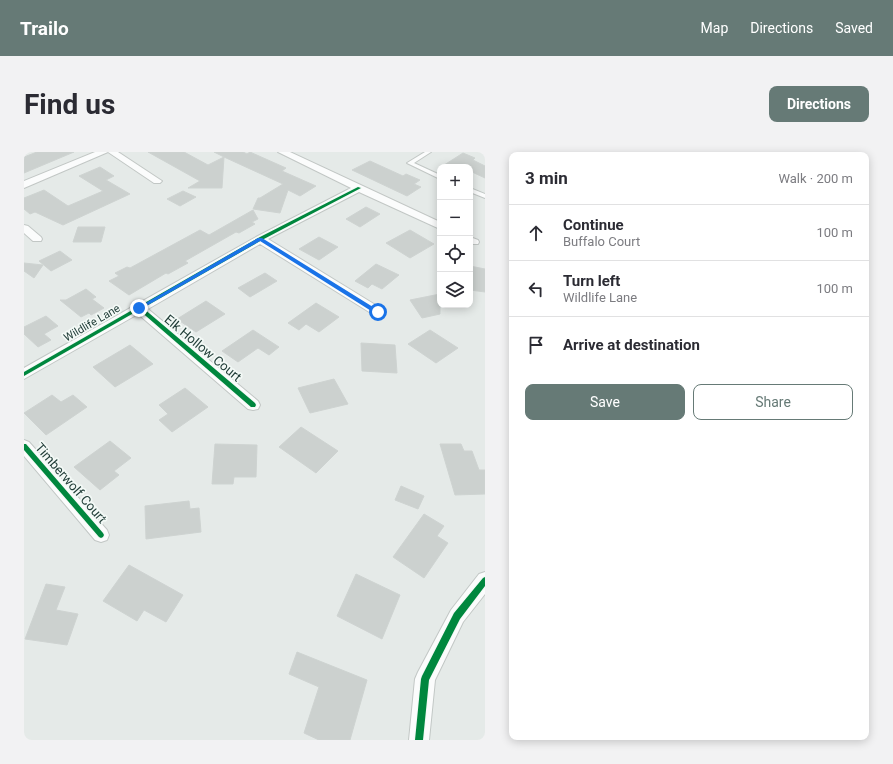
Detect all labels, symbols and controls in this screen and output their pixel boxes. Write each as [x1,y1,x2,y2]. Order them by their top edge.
text: Trailo [20,17,69,40]
text: Map [701,20,728,36]
text: Directions [750,20,813,36]
text: Saved [835,20,873,36]
button: Directions [769,86,869,122]
text: Find us [24,88,115,121]
map controls [437,164,473,308]
button: + [437,164,473,200]
text: 3 min [525,168,568,188]
text: Walk · 200 m [778,171,853,186]
button: − [437,200,473,236]
text: Continue [563,216,624,234]
icon: ahead [525,222,547,244]
text: 100 m [816,225,853,240]
text: Buffalo Court [563,234,640,249]
button: locate [437,236,473,272]
button: layers [437,272,473,308]
text: Turn left [563,272,620,290]
icon: left [525,278,547,300]
text: 100 m [816,281,853,296]
text: Wildlife Lane [563,290,637,305]
route end [130,299,148,317]
street label: Wildlife Lane [62,302,123,344]
route start [369,303,387,321]
street label: Elk Hollow Court [161,311,245,385]
icon: arrive [525,334,547,356]
text: Arrive at destination [563,336,700,354]
button: Save [525,384,685,420]
button: Share [693,384,853,420]
street label: Timberwolf Court [32,440,110,526]

